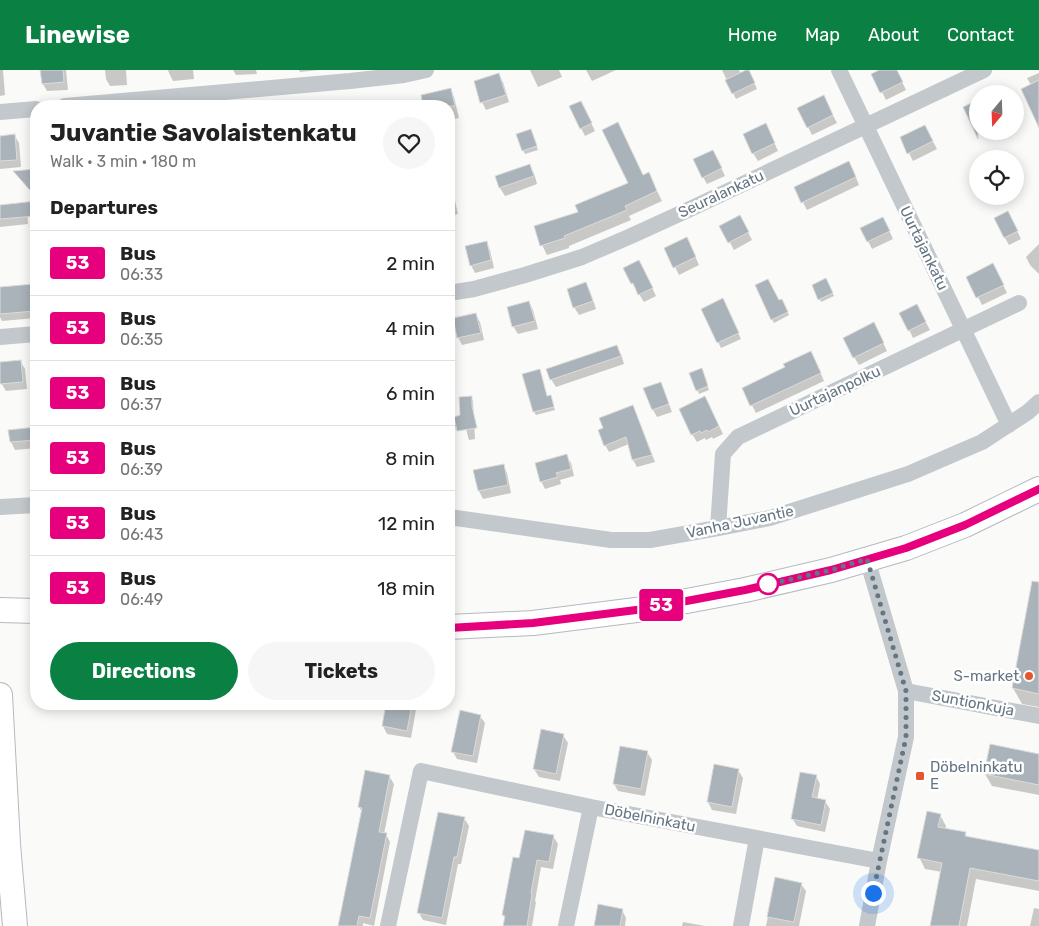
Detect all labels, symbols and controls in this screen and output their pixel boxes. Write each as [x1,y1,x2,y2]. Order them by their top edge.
text: Linewise [25,21,130,49]
text: Home [728,24,777,46]
text: Map [805,24,840,46]
text: About [868,24,919,46]
text: Contact [947,24,1014,46]
north arrow [969,85,1024,140]
map controls [969,85,1024,205]
button: heart [383,117,435,169]
text: Juvantie Savolaistenkatu [50,119,357,147]
button: locate [969,150,1024,205]
text: Walk · 3 min · 180 m [50,152,196,171]
street label: Seuralankatu [675,166,767,222]
text: Departures [50,196,158,219]
street label: Uurtajankatu [896,203,952,293]
text: Bus [120,242,156,265]
text: 53 [66,252,89,274]
text: 2 min [386,252,435,275]
text: 06:33 [120,265,163,284]
text: Bus [120,307,156,330]
text: 53 [66,317,89,339]
text: 4 min [386,317,435,340]
text: 06:35 [120,330,163,349]
street label: Uurtajanpolku [787,362,883,420]
text: Bus [120,372,156,395]
text: 53 [66,382,89,404]
text: 6 min [386,382,435,405]
text: 06:37 [120,395,162,414]
text: Bus [120,437,156,460]
text: 53 [66,447,89,469]
text: 8 min [385,447,435,470]
text: 06:39 [120,460,163,479]
text: Bus [120,502,156,525]
street label: Vanha Juvantie [685,502,795,542]
text: 53 [66,512,89,534]
text: 12 min [378,512,435,535]
text: 06:43 [120,525,163,544]
text: Bus [120,567,156,590]
unlabelled marker [757,573,779,595]
text: 53 [66,577,89,599]
text: 18 min [377,577,435,600]
line badge: 53 [638,589,684,621]
text: 06:49 [120,590,163,609]
text: 53 [649,594,673,616]
button: Directions [50,642,238,700]
button: Tickets [248,642,435,700]
place label: S-market [954,667,1019,685]
marker: S-market [1023,670,1035,682]
street label: Suntionkuja [930,686,1016,720]
place label: Döbelninkatu E [930,758,1022,793]
marker: Döbelninkatu E [914,770,926,782]
street label: Döbelninkatu [603,800,697,836]
your location [861,881,886,906]

